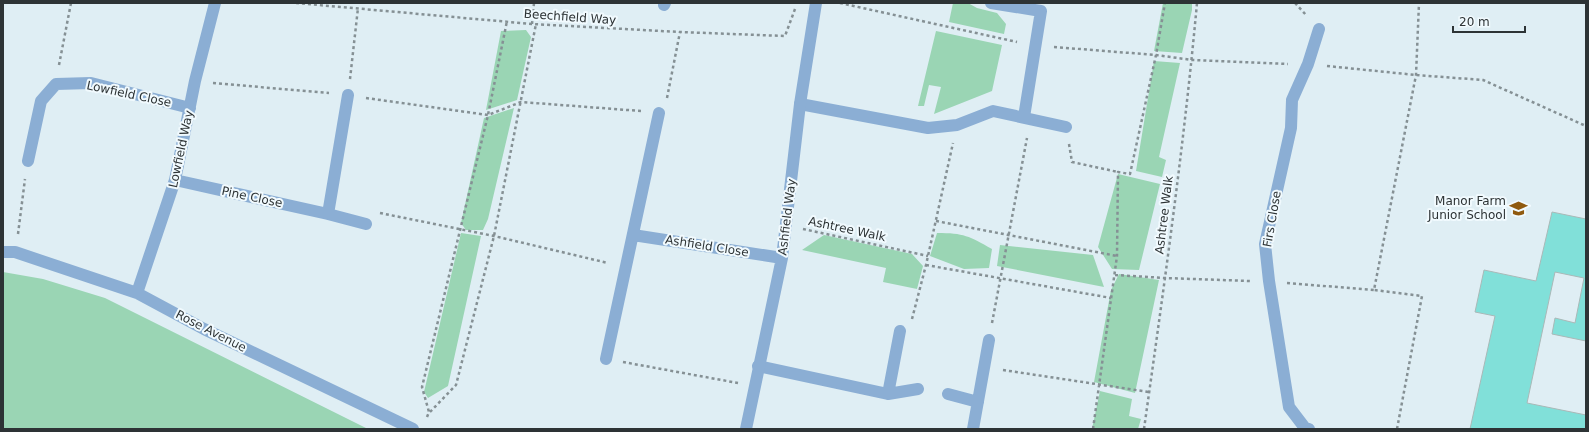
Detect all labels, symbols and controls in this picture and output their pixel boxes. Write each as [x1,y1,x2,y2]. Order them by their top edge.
street label: Beechfield Way [523,7,617,27]
scale bar [1453,8,1525,34]
text: 20 m [1459,15,1490,29]
street label: Lowfield Close [85,78,173,110]
street label: Lowfield Way [166,109,196,189]
street label: Ashtree Walk [1152,175,1176,255]
street label: Ashfield Way [775,178,799,256]
street label: Pine Close [220,184,284,210]
street label: Firs Close [1260,190,1284,248]
place label: Manor Farm Junior School [1427,194,1506,222]
school or university icon: Manor Farm Junior School [1509,198,1529,218]
street label: Ashtree Walk [807,214,887,244]
street label: Ashfield Close [664,232,750,260]
street label: Rose Avenue [173,307,249,355]

